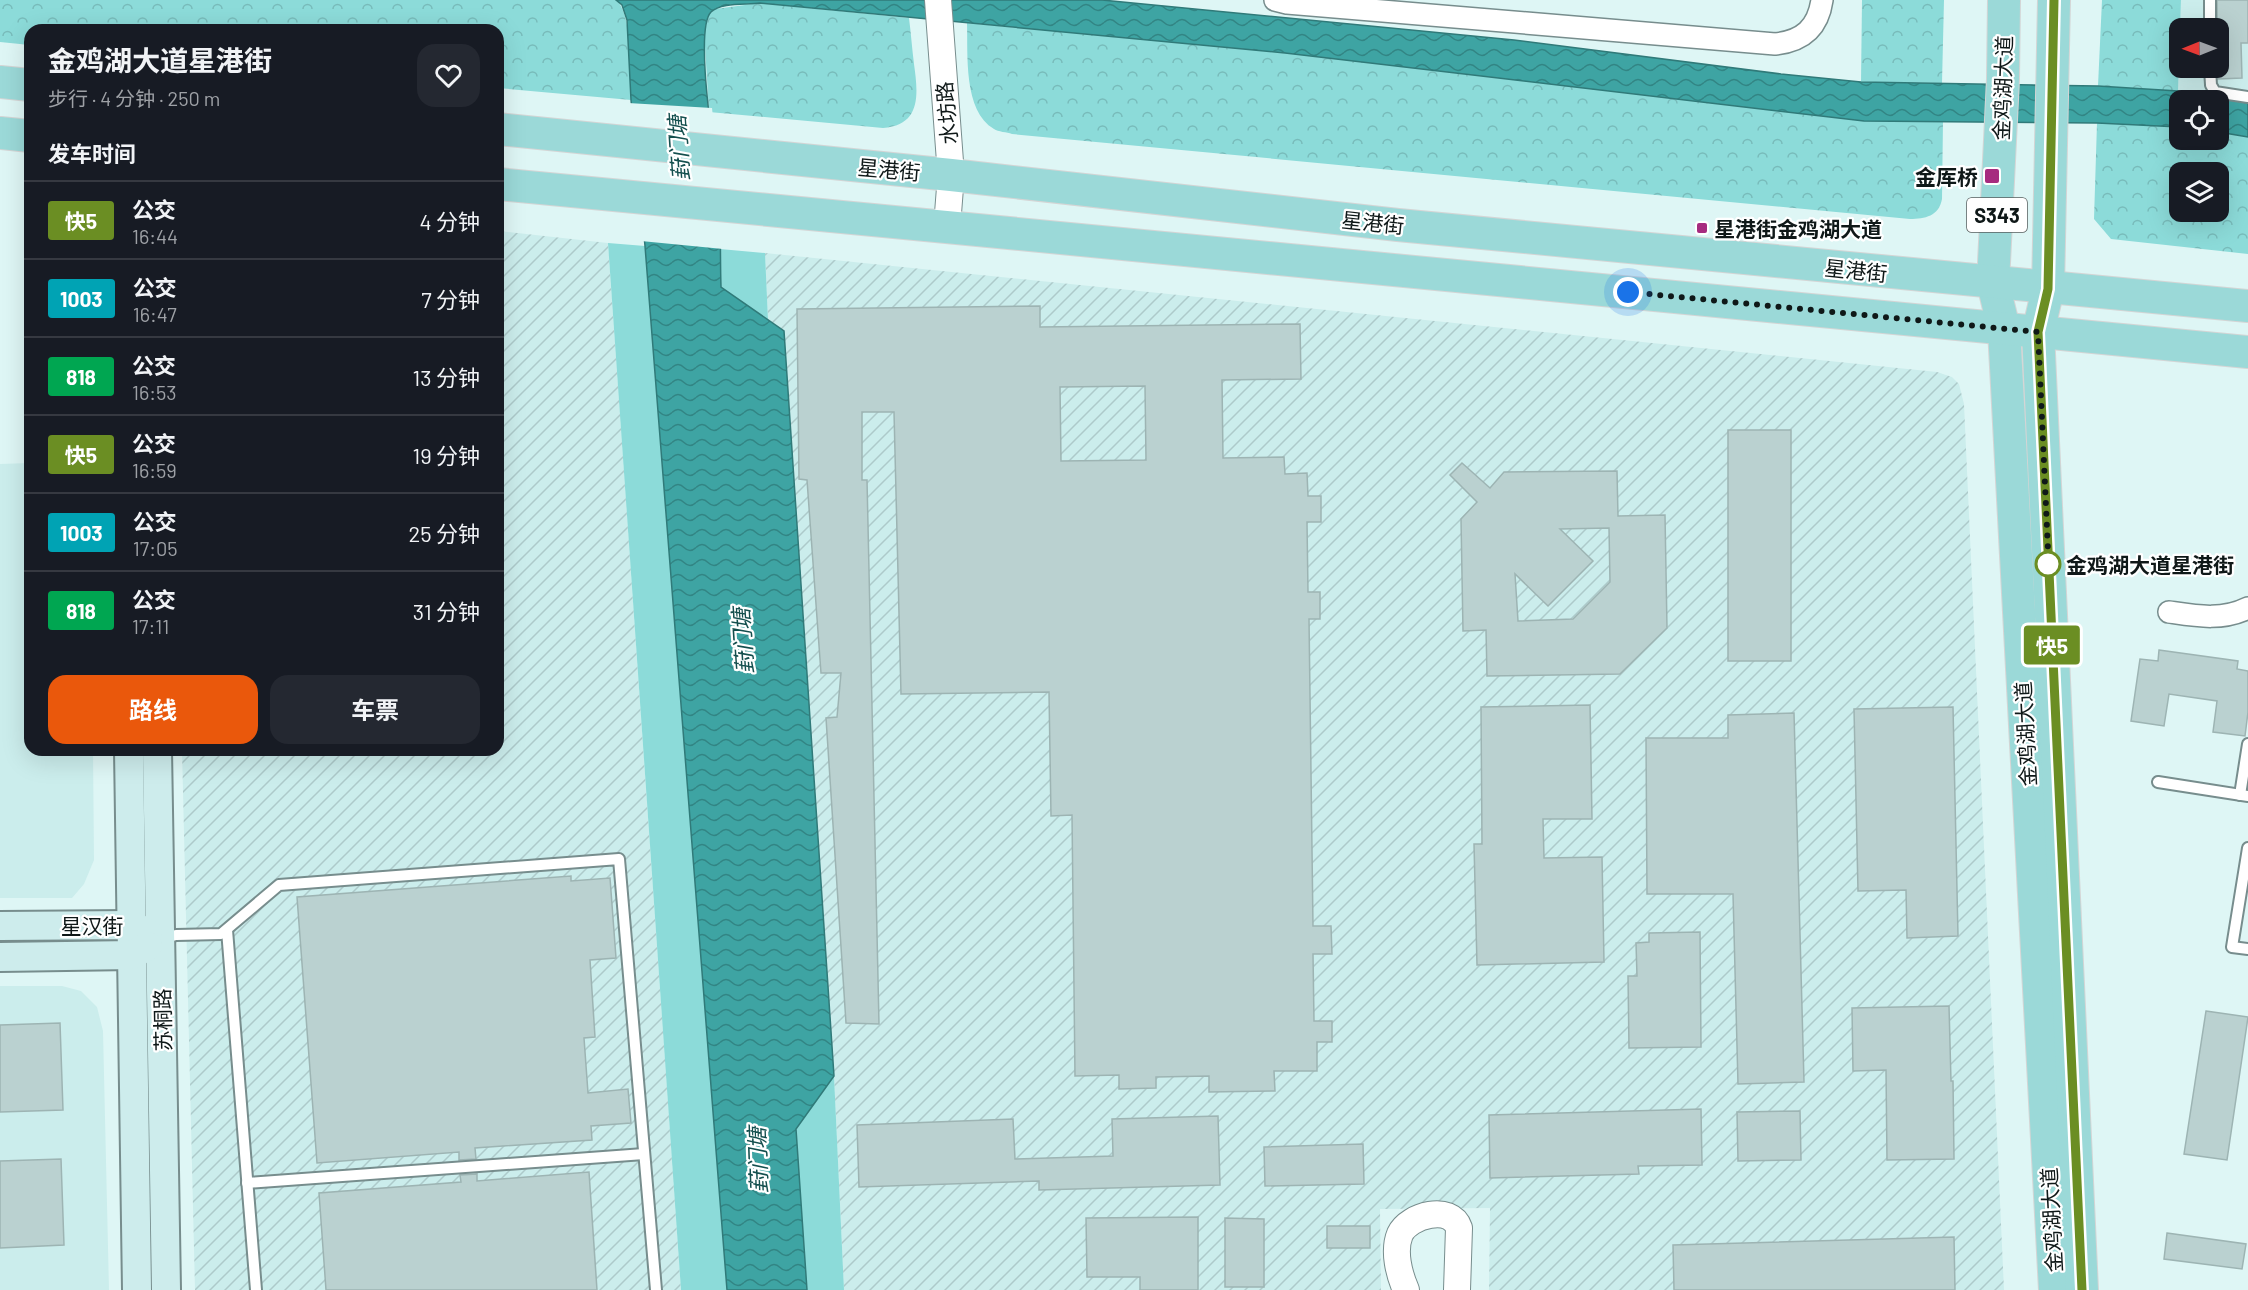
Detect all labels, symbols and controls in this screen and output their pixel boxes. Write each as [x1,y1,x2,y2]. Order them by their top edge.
north arrow [2169,18,2229,78]
map controls [2169,18,2229,222]
street label: 金鸡湖大道 [1988,35,2016,141]
text: 金鸡湖大道星港街 [48,43,272,77]
button: heart [417,44,480,107]
street label: 水坊路 [931,81,961,145]
text: 步行 · 4 分钟 · 250 m [48,86,220,110]
button: locate [2169,90,2229,150]
water label: 葑门塘 [662,110,693,182]
text: 发车时间 [48,140,136,166]
street label: 星港街 [857,154,921,184]
button: layers [2169,162,2229,222]
place label: 金厍桥 [1915,164,1978,189]
marker: 金厍桥 [1983,167,2001,185]
text: 公交 [132,196,176,222]
road number: S343 [1967,198,2027,232]
street label: 星港街 [1340,206,1406,238]
text: 快5 [65,208,97,233]
text: 4 分钟 [419,208,480,234]
place label: 星港街金鸡湖大道 [1714,216,1882,241]
marker: 星港街金鸡湖大道 [1695,221,1709,235]
text: 16:44 [132,224,178,248]
street label: 星港街 [1823,254,1889,286]
text: 公交 [133,274,177,300]
your location [1613,277,1643,307]
text: 1003 [60,286,103,311]
text: 7 分钟 [421,286,480,312]
text: 16:47 [133,302,177,326]
text: 公交 [132,352,176,378]
text: 818 [66,364,96,389]
text: 13 分钟 [413,364,480,390]
text: 16:53 [132,380,177,404]
text: 公交 [132,430,176,456]
text: 快5 [65,442,97,467]
text: 19 分钟 [412,442,480,468]
text: 16:59 [132,458,177,482]
text: 公交 [133,508,177,534]
text: 1003 [60,520,103,545]
text: 25 分钟 [408,520,480,546]
text: 17:05 [133,536,178,560]
marker: 金鸡湖大道星港街 [2035,551,2061,577]
place label: 金鸡湖大道星港街 [2066,552,2234,577]
text: 公交 [132,586,176,612]
text: 818 [66,598,96,623]
text: 31 分钟 [413,598,480,624]
water label: 葑门塘 [726,603,757,675]
text: 17:11 [132,614,169,638]
line badge: 快5 [2025,626,2079,664]
text: 快5 [2036,633,2068,658]
button: 路线 [48,675,258,744]
button: 车票 [270,675,480,744]
street label: 金鸡湖大道 [2010,681,2040,787]
street label: 星汉街 [61,913,124,938]
street label: 苏桐路 [149,988,175,1052]
water label: 葑门塘 [743,1123,771,1193]
street label: 金鸡湖大道 [2036,1167,2066,1273]

